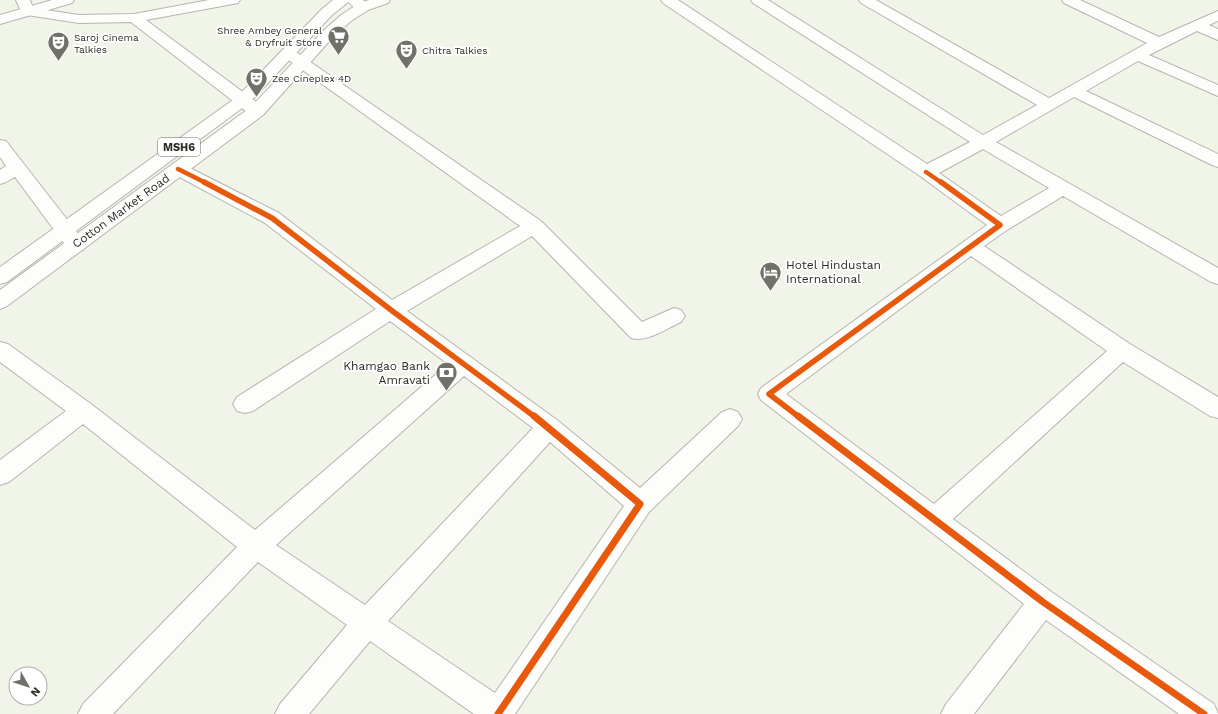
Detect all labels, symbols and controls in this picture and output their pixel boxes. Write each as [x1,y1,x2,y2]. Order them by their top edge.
supermarket icon: Shree Ambey General & Dryfruit Store [325,23,351,56]
place label: Shree Ambey General & Dryfruit Store [217,25,322,48]
theatre icon: Saroj Cinema Talkies [45,30,71,63]
place label: Saroj Cinema Talkies [74,32,139,55]
theatre icon: Chitra Talkies [393,37,419,70]
place label: Chitra Talkies [422,45,488,56]
theatre icon: Zee Cineplex 4D [243,65,269,98]
place label: Zee Cineplex 4D [272,73,351,84]
road number: MSH6 [158,138,200,156]
street label: Cotton Market Road [70,171,172,251]
place label: Hotel Hindustan International [786,258,881,286]
hotel icon: Hotel Hindustan International [758,259,784,292]
place label: Khamgao Bank Amravati [343,359,430,387]
bank icon: Khamgao Bank Amravati [433,360,459,393]
north arrow [8,666,48,706]
text: N [28,685,43,699]

